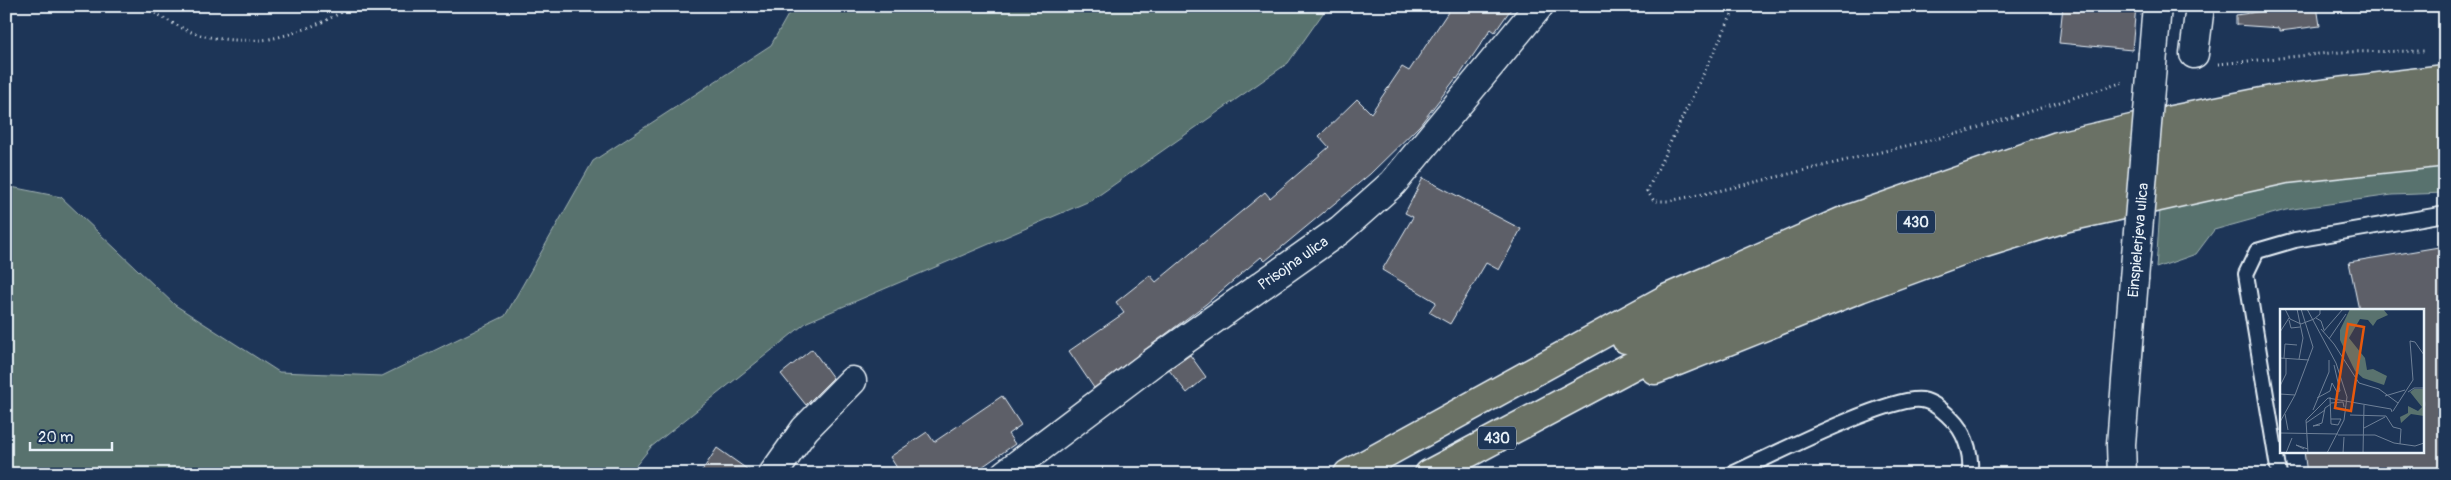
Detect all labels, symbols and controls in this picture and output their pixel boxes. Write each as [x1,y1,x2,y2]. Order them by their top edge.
street label: Einspielerjeva ulica [2124,182,2153,298]
road number: 430 [1897,210,1935,233]
street label: Prisojna ulica [1255,232,1332,295]
inset map [2280,309,2424,452]
scale bar [30,420,112,452]
road number: 430 [1478,426,1516,449]
text: 20 m [38,428,73,447]

